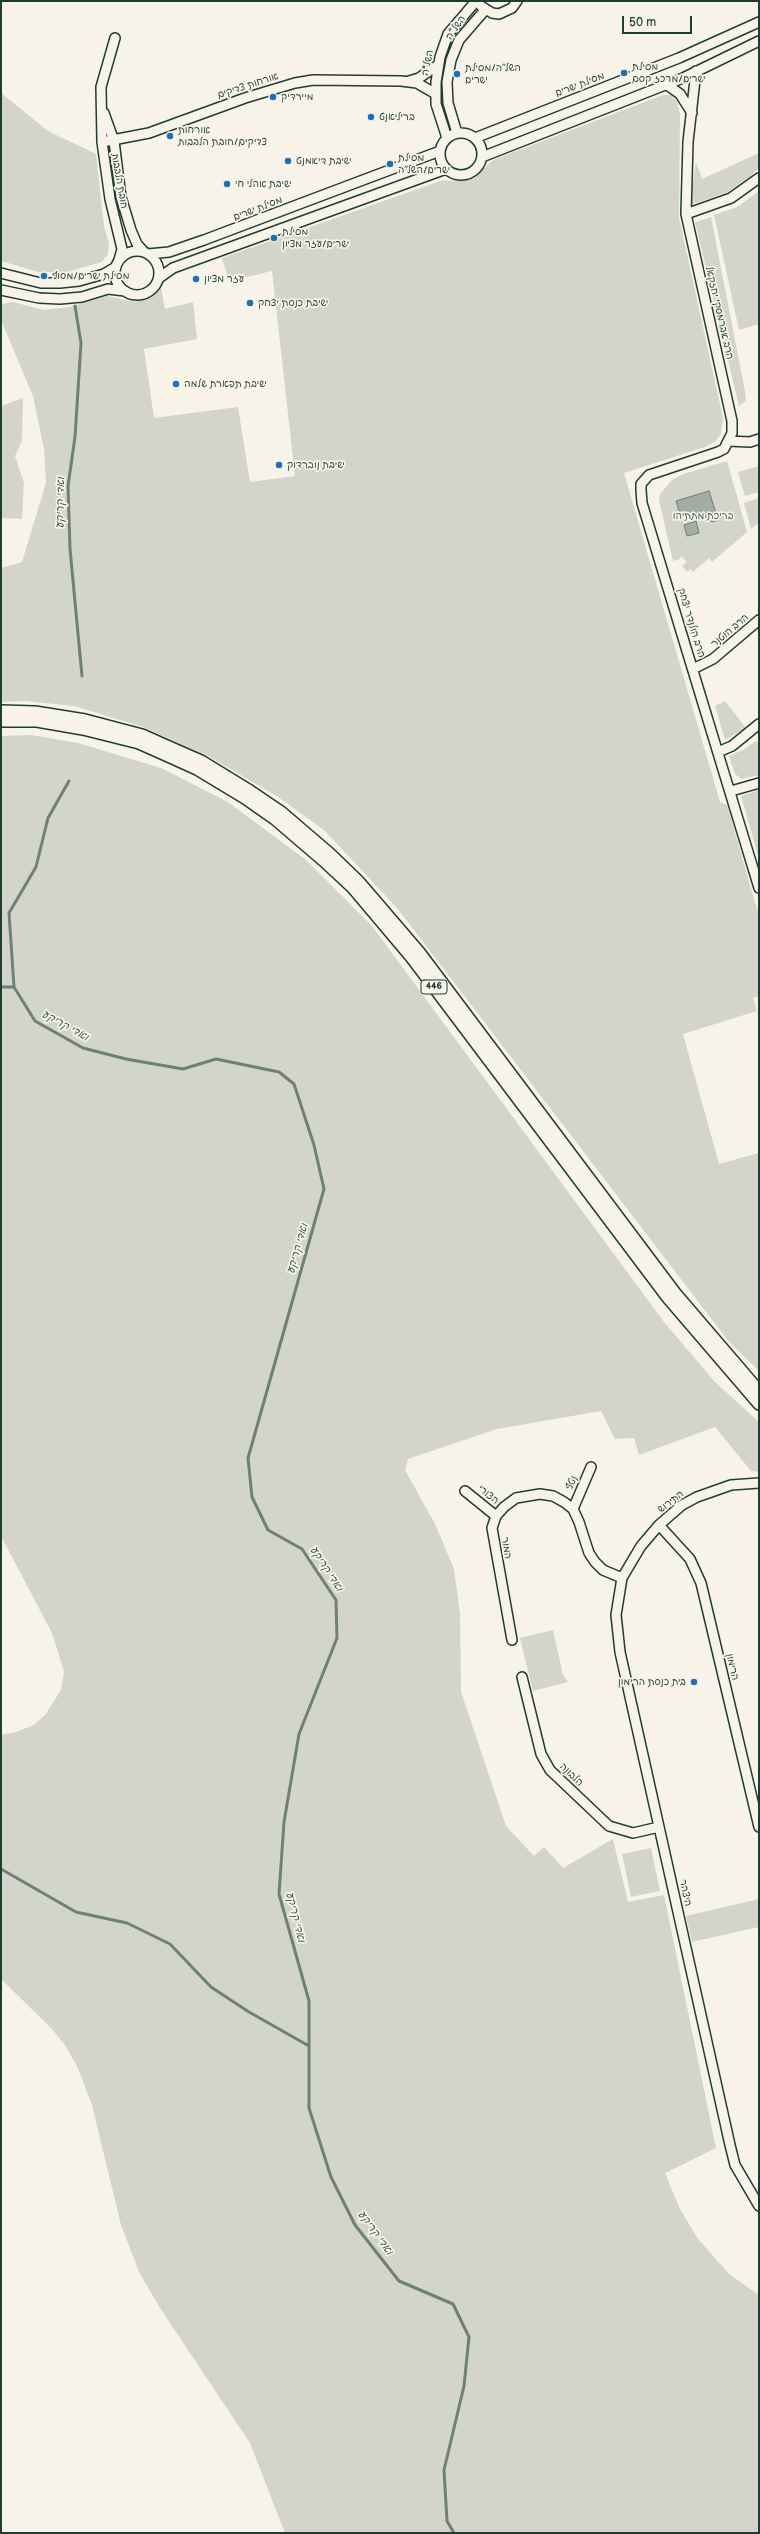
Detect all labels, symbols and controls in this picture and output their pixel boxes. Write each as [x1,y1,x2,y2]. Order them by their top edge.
scale bar [624,8,694,34]
street label: השל”ה [444,14,468,42]
text: 50 m [629,15,656,30]
street label: השל"ה [419,49,437,77]
place label: מסילת ישרים/מרכז קסם [632,61,706,84]
place label: השל״ה/מסילת ישרים [465,62,521,86]
marker: מסילת ישרים/מרכז קסם [619,68,629,78]
marker: השל״ה/מסילת ישרים [452,69,462,79]
street label: אורחות צדיקים [216,70,280,102]
street label: מסילת ישרים [554,70,606,100]
place label: מיירדיק [281,91,313,103]
marker: מיירדיק [268,92,278,102]
place label: בריליאנט [379,111,415,123]
marker: בריליאנט [366,112,376,122]
place label: אורחות צדיקים/חובת הלבבות [178,124,267,148]
marker: אורחות צדיקים/חובת הלבבות [165,131,175,141]
place label: מסילת ישרים/השל״ה [398,152,450,176]
street label: חובת הלבבות [108,153,130,209]
place label: ישיבת דיאמנט [296,155,352,167]
marker: ישיבת דיאמנט [283,156,293,166]
marker: מסילת ישרים/השל״ה [385,159,395,169]
place label: ישיבת אהלי חי [235,178,292,190]
marker: ישיבת אהלי חי [222,179,232,189]
street label: מסילת ישרים [232,194,284,224]
place label: מסילת ישרים/עזר מציון [282,226,349,250]
marker: מסילת ישרים/עזר מציון [269,233,279,243]
street label: הרב אברמסקי יחזקאל [702,265,736,361]
place label: מסילת ישרים/מסוף [52,270,129,282]
marker: מסילת ישרים/מסוף [39,271,49,281]
place label: עזר מציון [204,273,244,285]
marker: עזר מציון [191,274,201,284]
place label: ישיבת כנסת יצחק [258,297,328,309]
marker: ישיבת כנסת יצחק [245,298,255,308]
place label: ישיבת תפארת שלמה [184,378,267,390]
marker: ישיבת תפארת שלמה [171,379,181,389]
place label: ישיבת נוברדוק [287,459,345,471]
marker: ישיבת נוברדוק [274,460,284,470]
water label: ואדי קריקע [54,477,68,529]
park label: בריכת מתתיהו [673,510,733,522]
street label: הרב הולנדר יצחק [675,587,707,659]
street label: הרב הוטנר [709,612,751,650]
road number: 446 [421,980,447,994]
water label: ואדי קריקע [39,1008,91,1044]
water label: ואדי קריקע [285,1222,311,1276]
street label: נטף [564,1474,580,1492]
street label: הצורי [475,1483,501,1507]
street label: התירוש [656,1488,686,1516]
street label: המור [498,1536,514,1560]
water label: ואדי קריקע [306,1544,346,1594]
street label: הרימון [723,1652,741,1682]
place label: בית כנסת הרימון [618,1676,686,1688]
marker: בית כנסת הרימון [689,1677,699,1687]
street label: הלבונה [557,1761,585,1789]
street label: היצהר [676,1879,694,1907]
water label: ואדי קריקע [282,1890,308,1944]
water label: ואדי קריקע [355,2208,395,2258]

